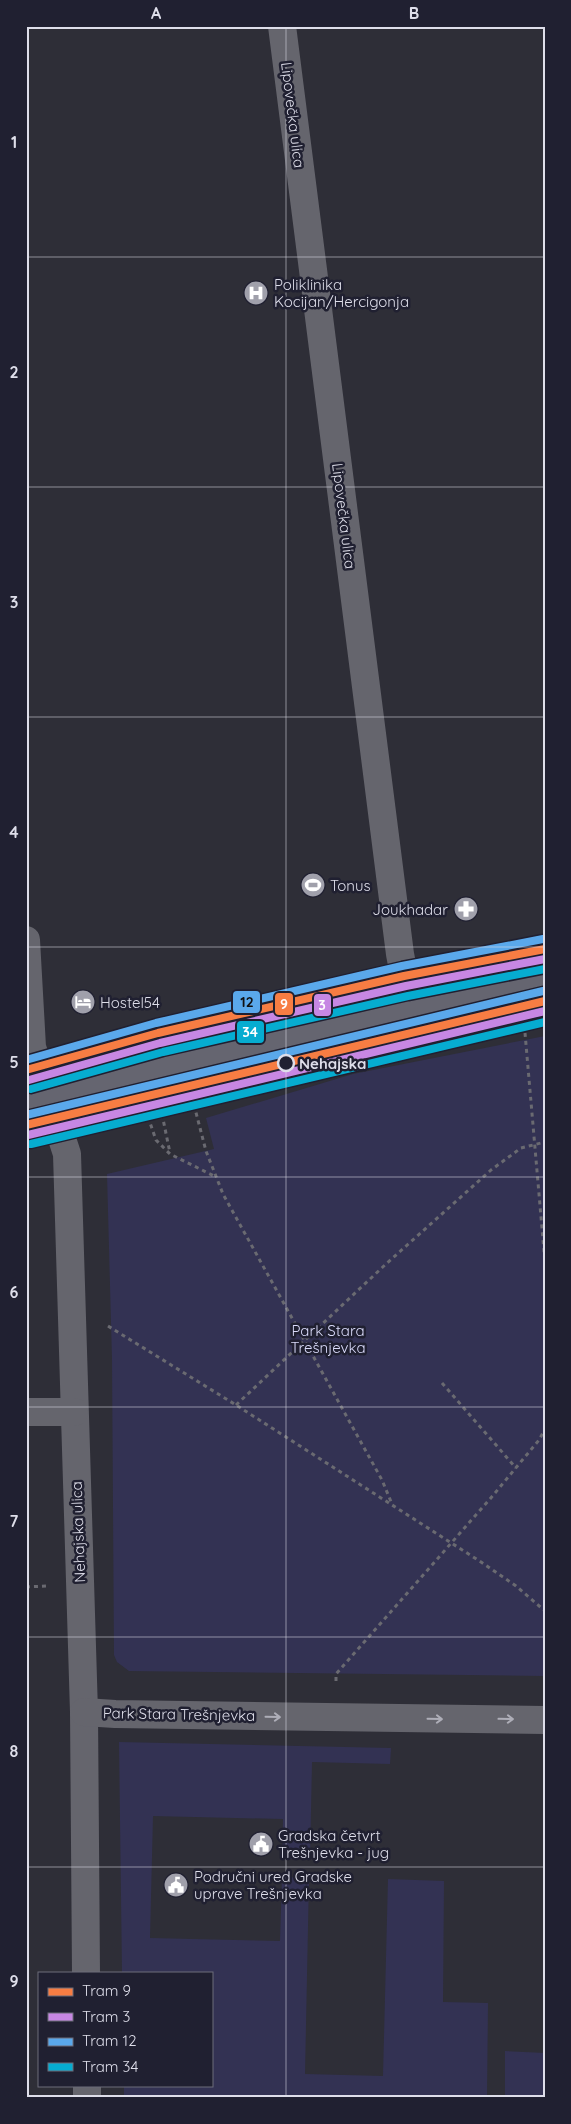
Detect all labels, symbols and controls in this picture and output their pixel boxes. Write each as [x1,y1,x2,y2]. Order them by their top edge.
text: A [151,3,162,23]
text: B [409,3,419,23]
street label: Lipovečka ulica [277,61,309,169]
text: 1 [11,132,17,152]
place label: Poliklinika Kocijan/Hercigonja [274,275,409,311]
hospital icon: Poliklinika Kocijan/Hercigonja [243,280,269,306]
text: 2 [9,362,19,382]
street label: Lipovečka ulica [328,462,360,570]
text: 3 [10,592,18,612]
text: 4 [9,822,19,842]
sports icon: Tonus [300,872,326,898]
place label: Tonus [330,876,371,895]
pharmacy icon: Joukhadar [453,896,479,922]
place label: Joukhadar [372,900,448,919]
hotel icon: Hostel54 [70,989,96,1015]
line badge: 12 [232,990,261,1014]
line badge: 9 [274,992,294,1016]
place label: Hostel54 [100,993,160,1012]
text: 12 [240,993,254,1011]
line badge: 3 [313,993,332,1017]
text: 9 [280,995,288,1013]
text: 3 [318,996,326,1014]
line badge: 34 [236,1020,265,1044]
text: 34 [242,1023,258,1041]
text: 5 [9,1052,19,1072]
marker: Nehajska [277,1054,295,1072]
place label: Nehajska [299,1054,366,1073]
text: 6 [10,1282,19,1302]
park label: Park Stara Trešnjevka [290,1321,366,1357]
street label: Nehajska ulica [67,1481,89,1583]
text: 7 [10,1511,19,1531]
street label: Park Stara Trešnjevka [103,1703,255,1725]
one-way arrow [265,1712,281,1721]
one-way arrow [427,1714,443,1723]
one-way arrow [498,1715,514,1724]
text: 8 [10,1741,19,1761]
place label: Gradska četvrt Trešnjevka - jug [278,1826,389,1862]
public building icon: Gradska četvrt Trešnjevka - jug [248,1831,274,1857]
place label: Područni ured Gradske uprave Trešnjevka [194,1867,352,1903]
public building icon: Područni ured Gradske uprave Trešnjevka [163,1872,189,1898]
text: 9 [9,1971,19,1991]
legend [38,1972,212,2086]
text: Tram 9 [82,1981,131,2000]
text: Tram 3 [82,2007,131,2026]
text: Tram 12 [82,2031,136,2050]
text: Tram 34 [82,2057,138,2076]

